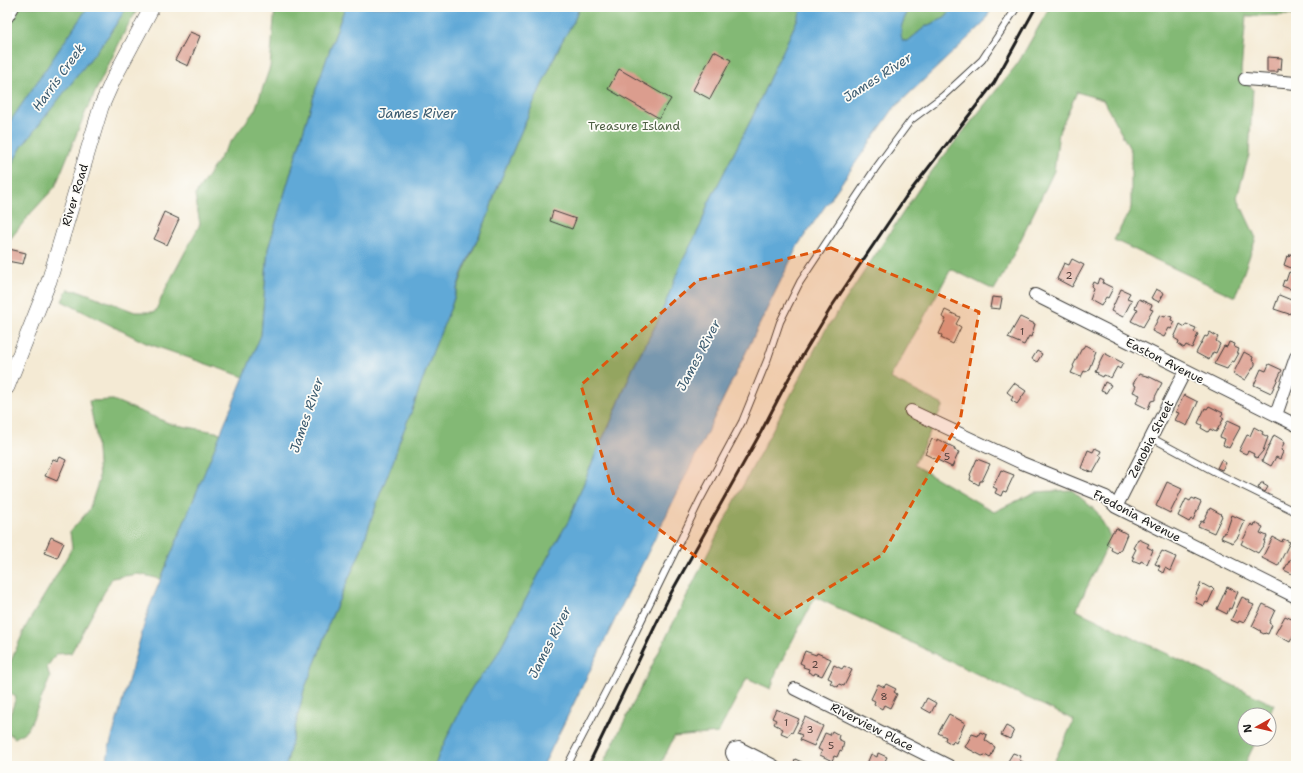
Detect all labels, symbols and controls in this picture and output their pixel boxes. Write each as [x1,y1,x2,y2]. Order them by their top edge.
water label: Harris Creek [28,40,89,114]
water label: James River [840,49,915,106]
water label: James River [378,105,457,122]
park label: Treasure Island [588,118,680,134]
street label: River Road [58,162,92,228]
house number: 2 [1066,269,1073,282]
water label: James River [673,316,725,394]
house number: 1 [1020,325,1024,338]
street label: Easton Avenue [1123,334,1207,388]
water label: James River [286,375,328,455]
street label: Zenobia Street [1125,397,1177,481]
house number: 5 [944,450,950,463]
street label: Fredonia Avenue [1090,486,1184,546]
water label: James River [524,603,575,681]
house number: 2 [812,658,819,671]
house number: 8 [881,690,888,703]
street label: Riverview Place [828,699,916,755]
north arrow [1237,707,1277,747]
house number: 1 [784,716,788,729]
house number: 3 [807,723,814,736]
text: N [1240,723,1256,734]
house number: 5 [828,739,834,752]

